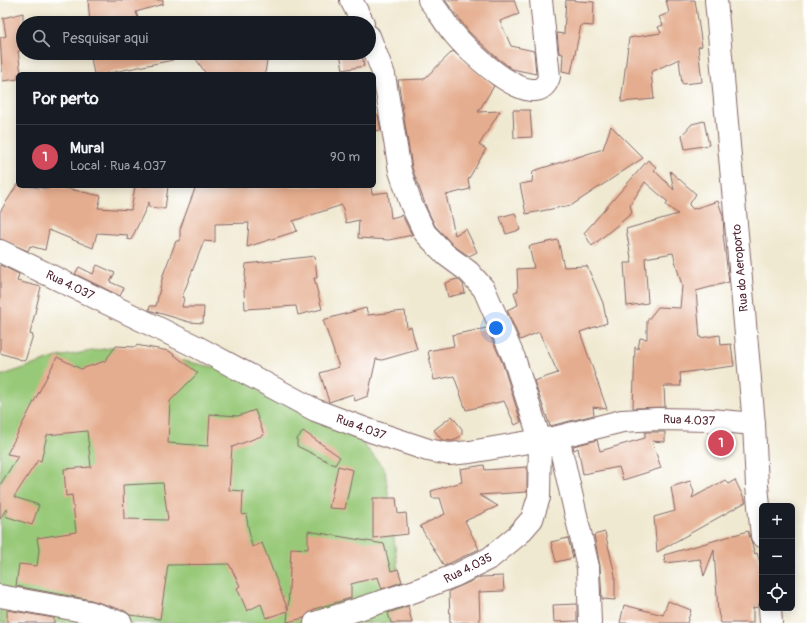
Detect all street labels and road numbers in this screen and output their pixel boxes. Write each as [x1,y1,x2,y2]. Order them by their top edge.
street label: Rua do Aeroporto [729,223,752,312]
street label: Rua 4.037 [43,267,97,304]
street label: Rua 4.037 [334,412,388,444]
street label: Rua 4.037 [663,412,716,429]
street label: Rua 4.035 [442,550,495,587]

